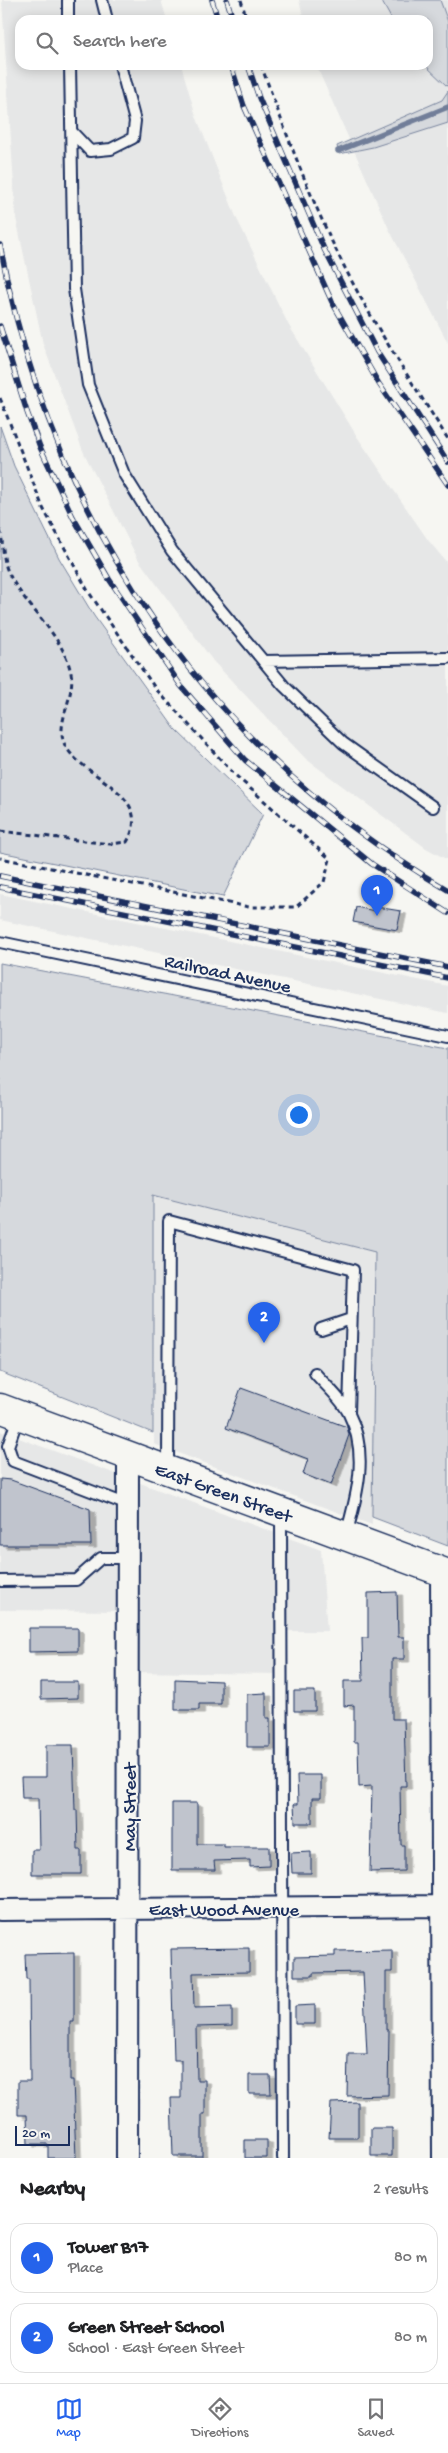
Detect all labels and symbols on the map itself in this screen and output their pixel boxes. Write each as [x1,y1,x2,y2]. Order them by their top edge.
pin: 1 [361,875,393,916]
street label: Railroad Avenue [162,951,293,1000]
your location [286,1102,312,1128]
pin: 2 [248,1302,280,1343]
street label: East Green Street [151,1459,297,1531]
street label: May Street [120,1761,143,1851]
street label: East Wood Avenue [149,1900,299,1923]
scale bar [15,2123,70,2146]

